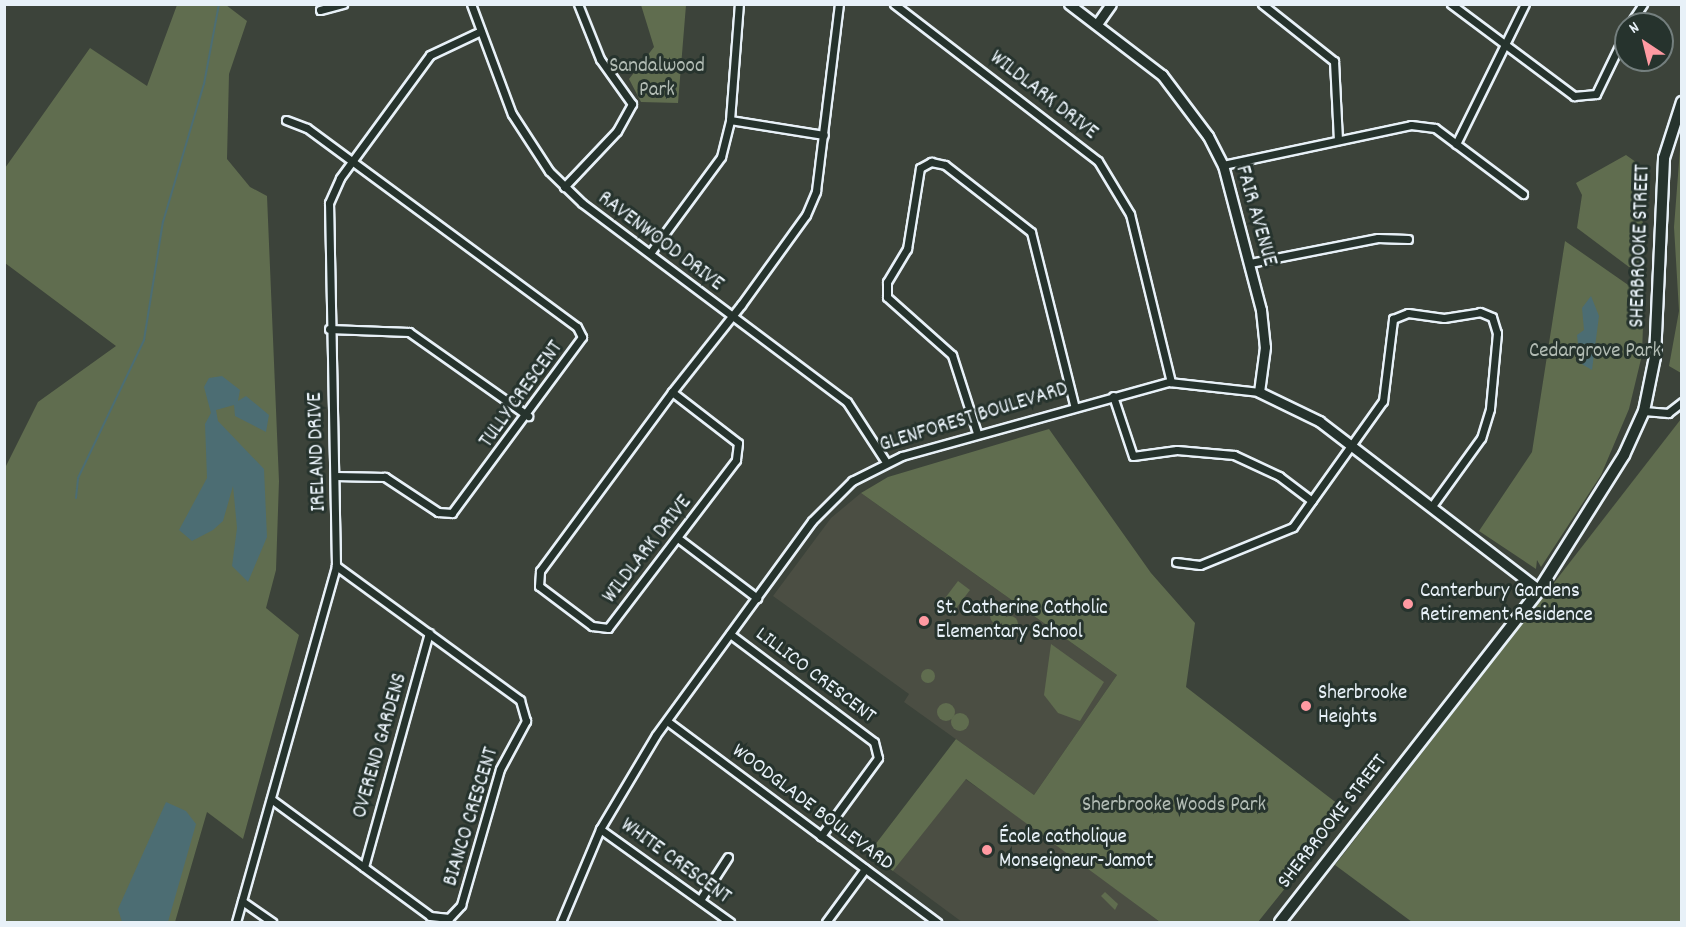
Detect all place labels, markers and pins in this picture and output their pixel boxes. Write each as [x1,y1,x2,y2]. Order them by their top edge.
place label: Canterbury Gardens Retirement Residence [1420,579,1593,629]
place label: St. Catherine Catholic Elementary School [936,596,1108,646]
marker: Canterbury Gardens Retirement Residence [1401,597,1415,611]
marker: St. Catherine Catholic Elementary School [917,614,931,628]
place label: Sherbrooke Heights [1318,681,1407,731]
marker: Sherbrooke Heights [1299,699,1313,713]
place label: École catholique Monseigneur-Jamot [999,825,1153,875]
marker: École catholique Monseigneur-Jamot [980,843,994,857]

